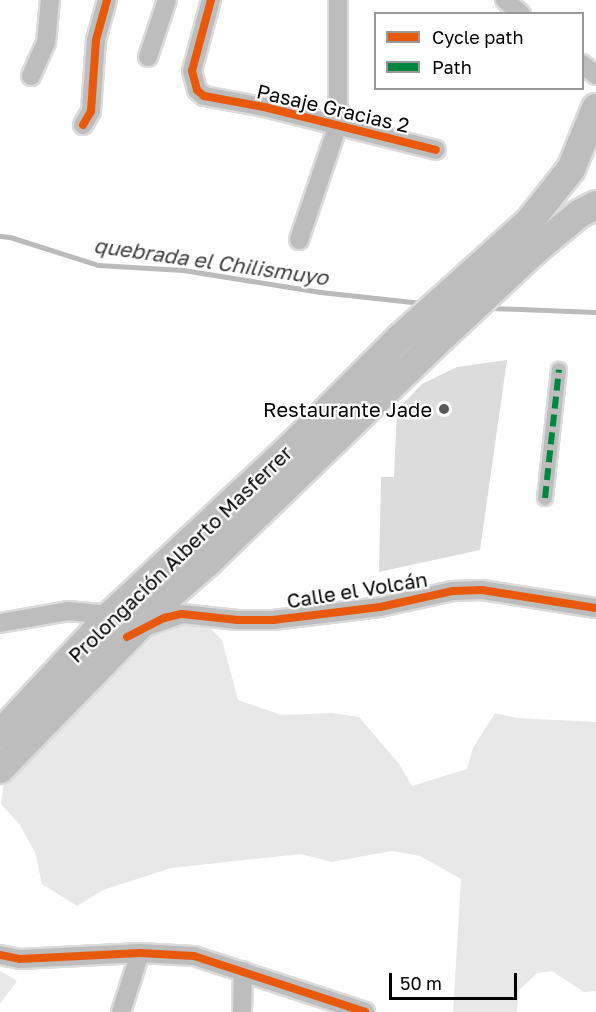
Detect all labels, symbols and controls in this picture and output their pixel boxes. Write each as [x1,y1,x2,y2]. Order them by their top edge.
legend [374,12,584,90]
text: Cycle path [432,26,524,48]
text: Path [432,56,472,78]
street label: Pasaje Gracias 2 [254,79,412,137]
water label: quebrada el Chilismuyo [92,232,330,290]
place label: Restaurante Jade [263,397,432,421]
marker: Restaurante Jade [437,402,451,416]
street label: Prolongación Alberto Masferrer [63,441,297,667]
street label: Calle el Volcán [285,567,429,613]
scale bar [392,961,520,999]
text: 50 m [400,972,442,994]

